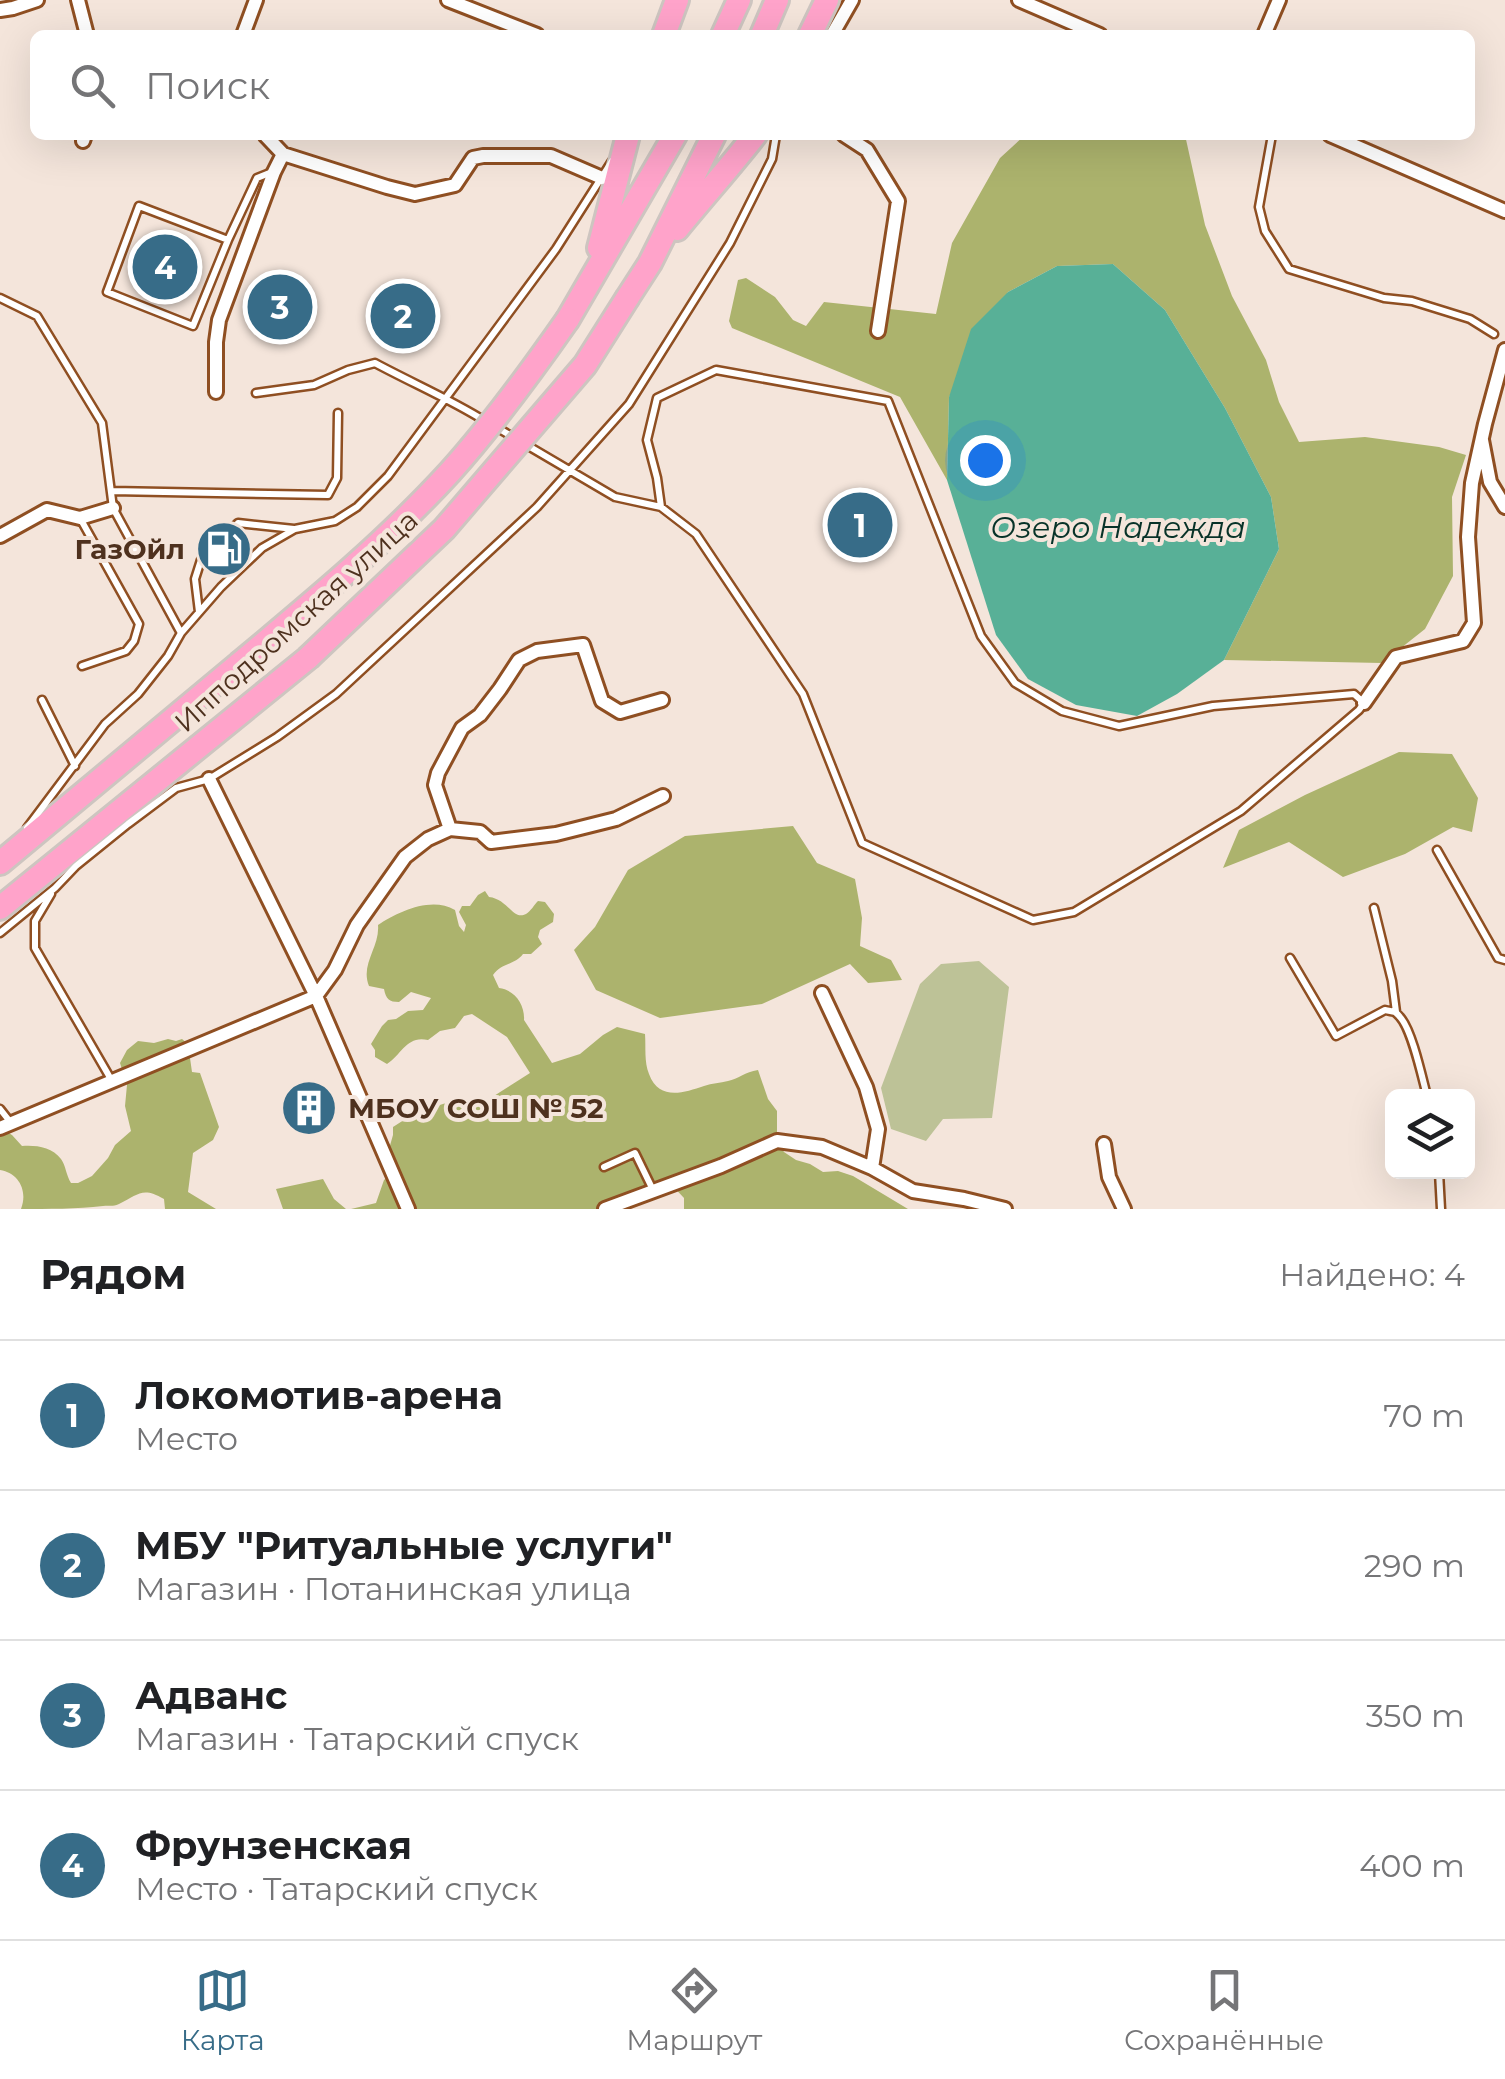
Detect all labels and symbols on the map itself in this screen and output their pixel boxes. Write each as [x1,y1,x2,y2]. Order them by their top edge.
pin: 4 [132,230,198,304]
pin: 3 [248,270,312,344]
pin: 2 [370,278,436,354]
your location [960,435,1011,486]
pin: 1 [828,488,892,562]
street label: Ипподромская улица [167,503,425,739]
water label: Озеро Надежда [990,509,1246,546]
fuel station icon: ГазОйл [194,519,254,579]
place label: ГазОйл [74,532,185,566]
building icon: МБОУ СОШ № 52 [279,1078,339,1138]
place label: МБОУ СОШ № 52 [348,1091,603,1125]

